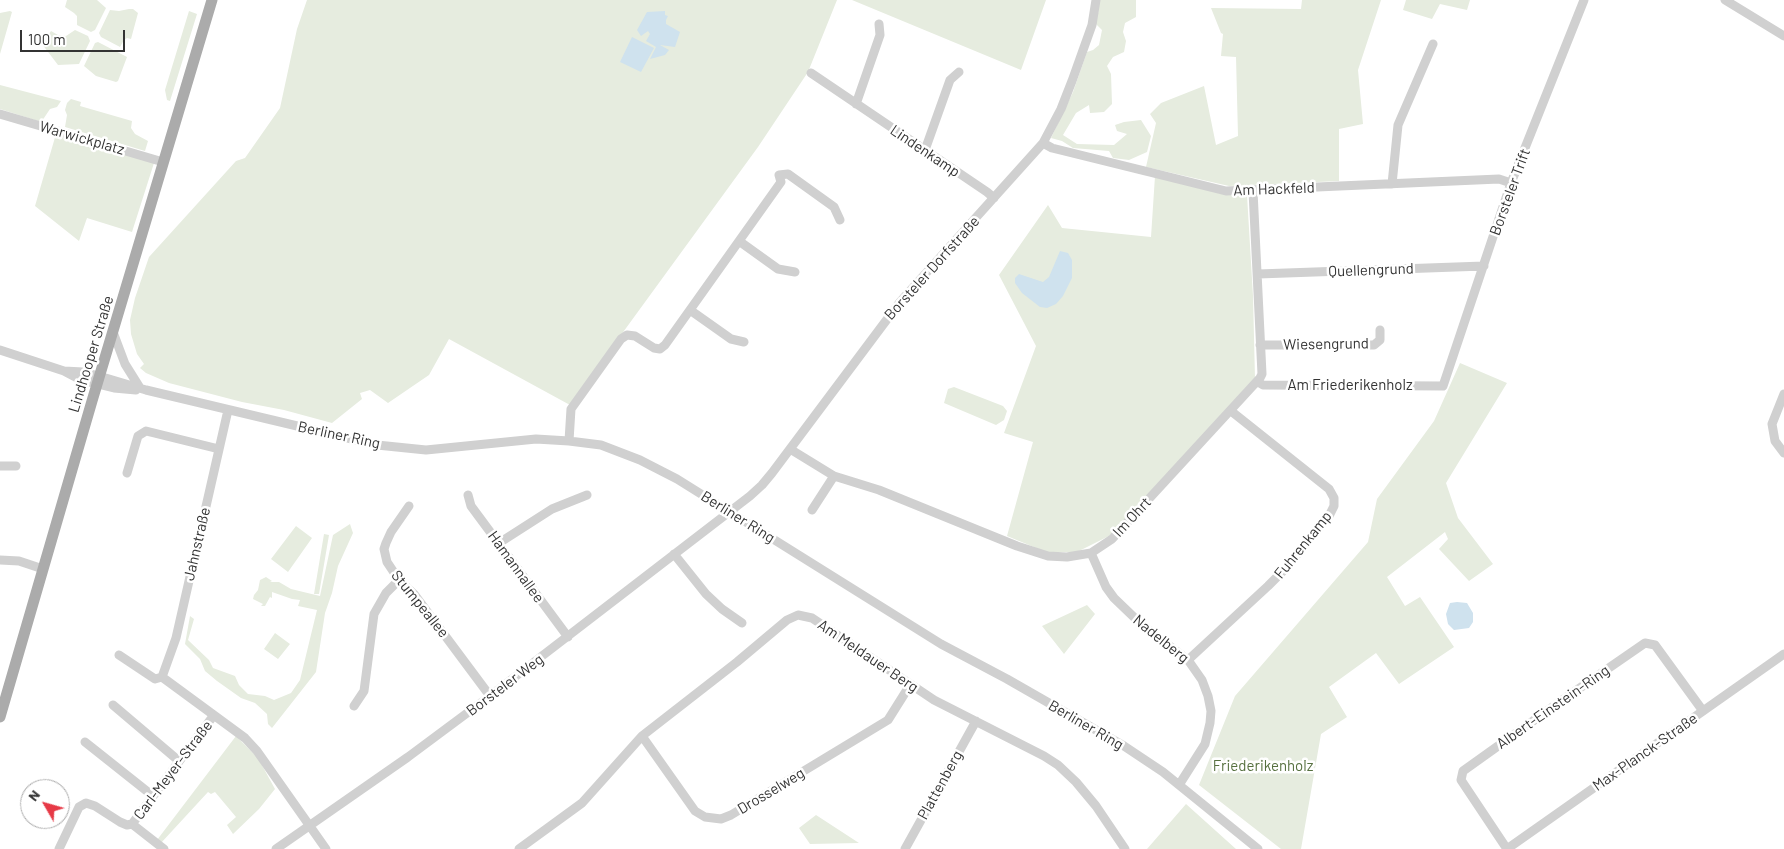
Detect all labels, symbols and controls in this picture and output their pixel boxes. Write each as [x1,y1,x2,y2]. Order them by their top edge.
scale bar [22,20,128,52]
text: 100 m [28,30,66,48]
street label: Warwickplatz [38,117,126,159]
street label: Lindenkamp [887,121,963,181]
street label: Borsteler Trift [1486,146,1534,238]
street label: Am Hackfeld [1233,179,1315,199]
street label: Borsteler Dorfstraße [881,212,983,324]
street label: Quellengrund [1328,260,1414,280]
street label: Lindhooper Straße [65,293,117,415]
street label: Wiesengrund [1283,334,1369,354]
street label: Am Friederikenholz [1287,376,1413,394]
street label: Berliner Ring [296,417,382,453]
street label: Berliner Ring [698,487,778,547]
street label: Im Ohrt [1109,493,1155,541]
street label: Jahnstraße [180,506,214,582]
street label: Fuhrenkamp [1270,508,1336,582]
street label: Hamannallee [484,528,548,606]
street label: Stumpeallee [387,567,453,641]
street label: Nadelberg [1129,611,1193,667]
street label: Am Meldauer Berg [814,616,922,696]
street label: Borsteler Weg [463,650,547,720]
street label: Albert-Einstein-Ring [1493,661,1613,753]
street label: Berliner Ring [1045,696,1127,754]
street label: Max-Planck-Straße [1589,709,1701,795]
street label: Carl-Meyer-Straße [130,717,216,823]
street label: Plattenberg [914,747,966,823]
park label: Friederikenholz [1213,757,1313,775]
street label: Drosselweg [734,764,808,818]
north arrow [20,779,70,829]
text: N [24,786,43,804]

